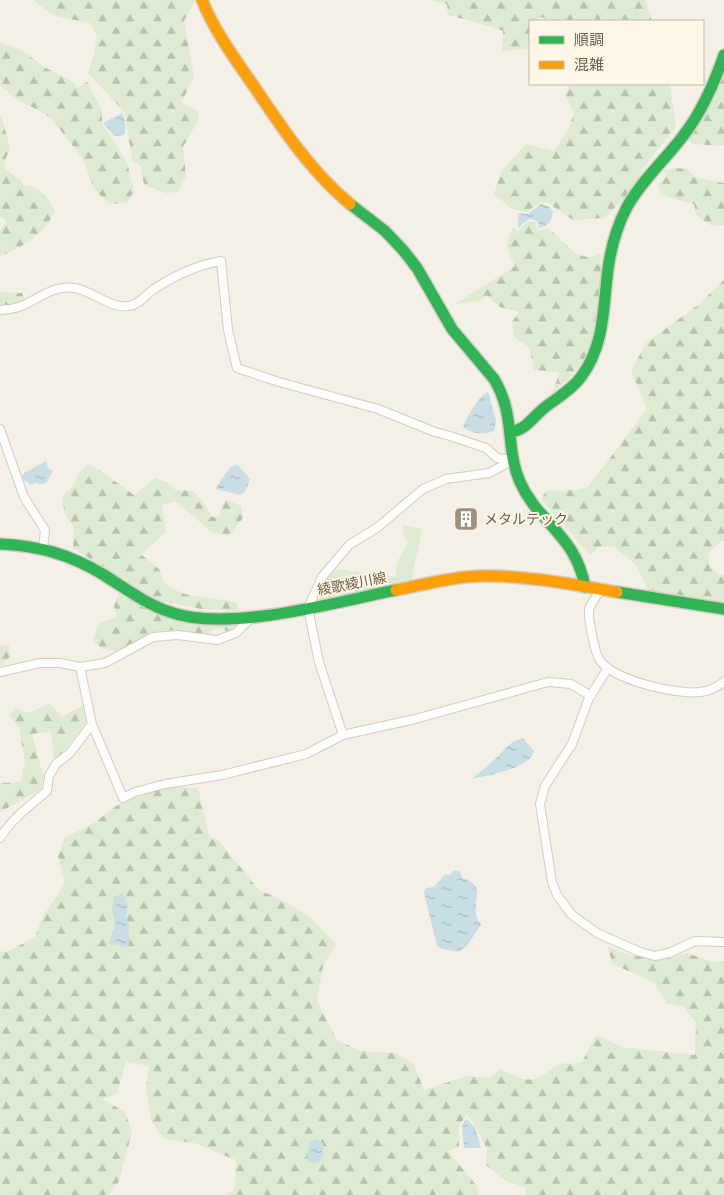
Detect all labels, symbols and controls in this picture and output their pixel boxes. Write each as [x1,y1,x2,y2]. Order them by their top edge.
legend [529,20,704,85]
text: 順調 [574,31,604,49]
text: 混雑 [574,56,604,74]
building icon: メタルテック [453,506,479,532]
place label: メタルテック [484,511,568,528]
street label: 綾歌綾川線 [316,569,388,599]

